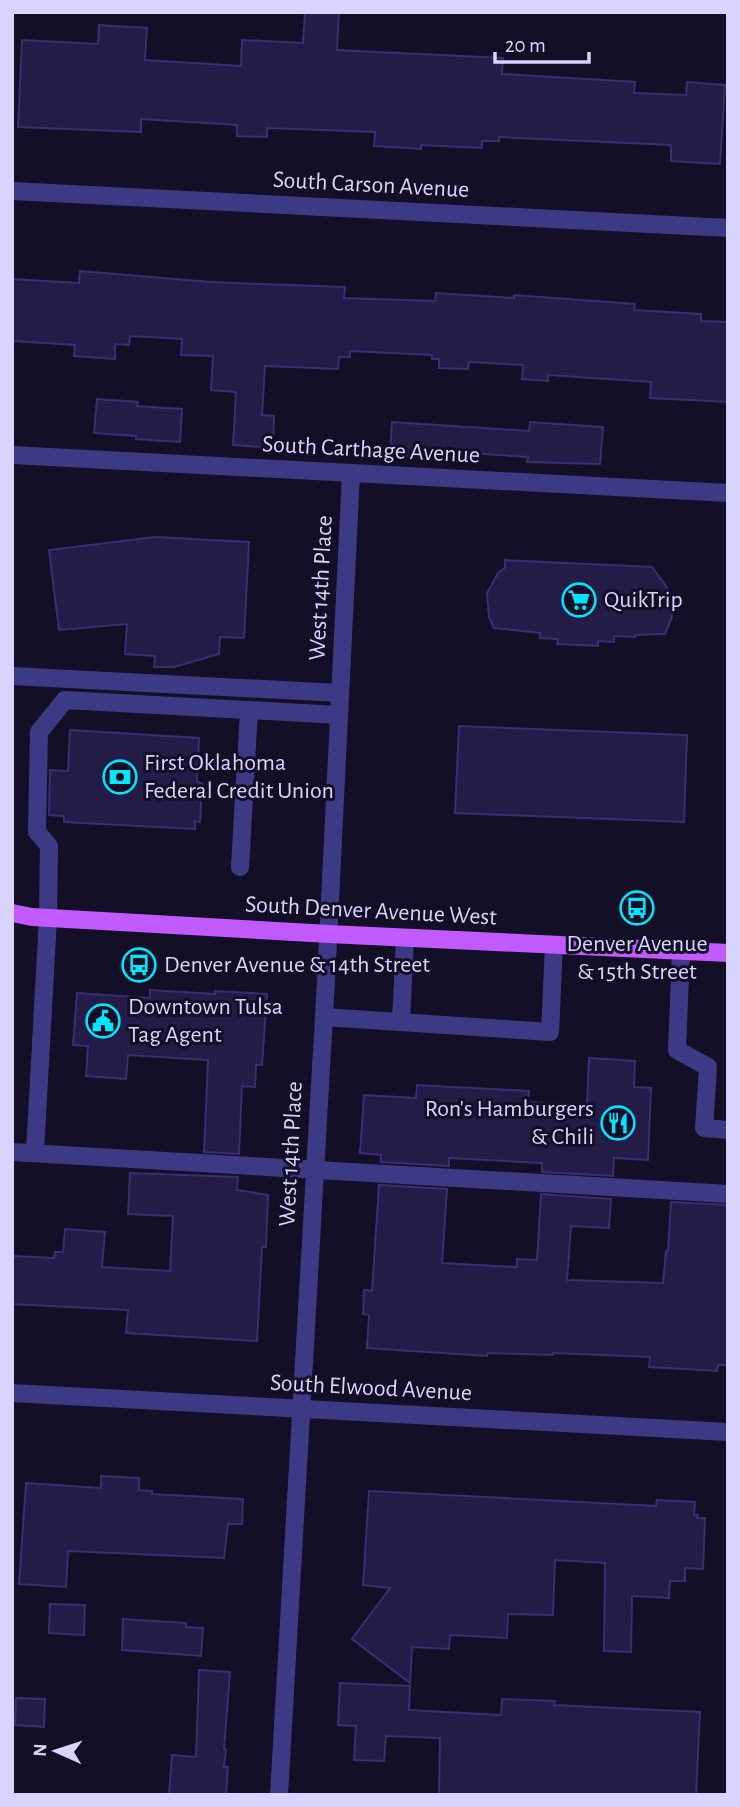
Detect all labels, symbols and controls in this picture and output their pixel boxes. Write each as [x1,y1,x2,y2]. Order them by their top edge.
scale bar [495,21,590,65]
text: 20 m [505,35,546,56]
street label: South Carson Avenue [272,168,470,202]
street label: South Carthage Avenue [262,432,480,468]
street label: West 14th Place [305,515,337,661]
supermarket icon: QuikTrip [560,581,598,619]
place label: QuikTrip [604,588,683,612]
place label: First Oklahoma Federal Credit Union [144,751,334,803]
bank icon: First Oklahoma Federal Credit Union [101,758,139,796]
bus stop icon: Denver Avenue & 15th Street [618,889,656,927]
street label: South Denver Avenue West [245,892,498,930]
place label: Denver Avenue & 15th Street [566,932,708,984]
bus stop icon: Denver Avenue & 14th Street [120,946,158,984]
place label: Denver Avenue & 14th Street [164,953,430,977]
place label: Downtown Tulsa Tag Agent [128,995,283,1047]
public building icon: Downtown Tulsa Tag Agent [84,1002,122,1040]
street label: West 14th Place [275,1081,307,1227]
place label: Ron's Hamburgers & Chili [425,1097,594,1149]
restaurant icon: Ron's Hamburgers & Chili [599,1104,637,1142]
street label: South Elwood Avenue [269,1371,473,1405]
north arrow [21,1716,91,1786]
text: N [31,1743,50,1757]

